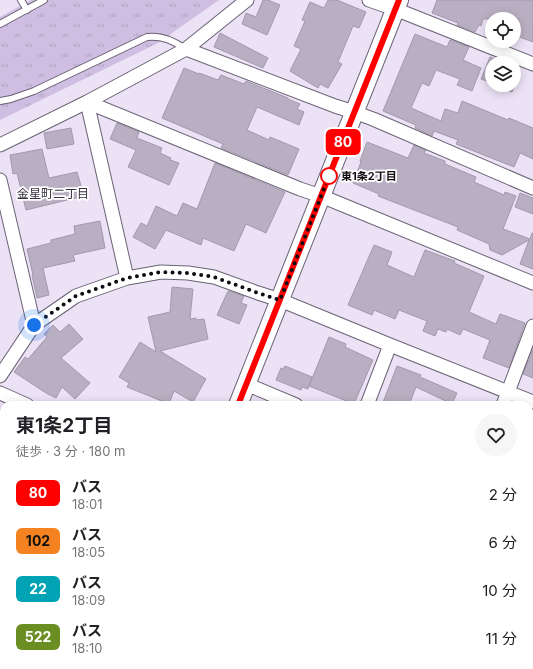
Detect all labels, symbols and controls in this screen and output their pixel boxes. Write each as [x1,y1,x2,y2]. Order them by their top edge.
map controls [485,12,521,92]
button: locate [485,12,521,48]
button: layers [485,56,521,92]
line badge: 80 [325,129,361,155]
text: 80 [334,133,352,150]
marker: 東1条2丁目 [320,167,338,185]
place label: 東1条2丁目 [341,169,397,183]
district label: 金星町二丁目 [17,186,89,201]
your location [24,315,44,335]
text: 東1条2丁目 [16,414,112,437]
button: heart [475,414,517,456]
text: 徒歩 · 3 分 · 180 m [16,443,125,459]
text: バス [72,477,102,496]
text: 80 [29,484,47,501]
text: 2 分 [489,485,517,504]
text: 18:01 [72,496,103,512]
text: バス [72,525,102,544]
text: 102 [26,532,50,549]
text: 6 分 [488,533,517,552]
text: 18:05 [72,544,105,560]
text: バス [72,573,102,592]
text: 22 [29,580,47,597]
text: 10 分 [482,581,517,600]
text: 18:09 [72,592,105,608]
text: バス [72,621,102,640]
text: 522 [25,628,51,645]
text: 11 分 [486,629,517,648]
text: 18:10 [72,640,103,656]

